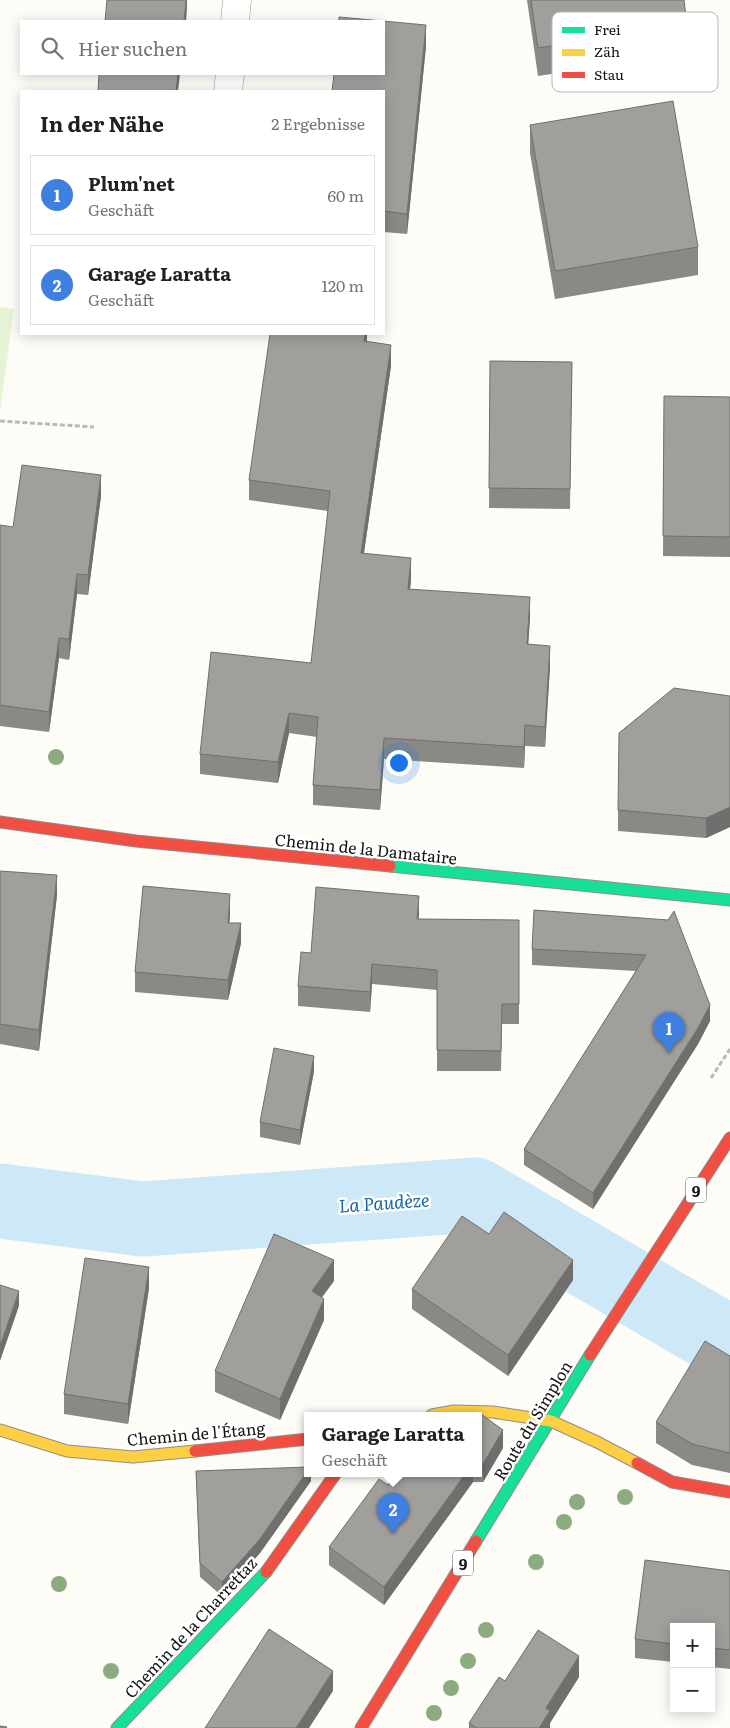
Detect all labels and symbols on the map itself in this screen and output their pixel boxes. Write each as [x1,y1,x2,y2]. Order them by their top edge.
legend [552,12,718,92]
text: Frei [594,19,621,39]
text: Zäh [594,41,620,61]
text: Stau [594,64,624,84]
your location [386,750,412,776]
street label: Chemin de la Damataire [274,827,458,869]
pin: 1 [653,1012,685,1053]
road number: 9 [686,1178,706,1202]
water label: La Paudèze [338,1185,430,1219]
street label: Route du Simplon [487,1355,577,1484]
street label: Chemin de l'Étang [126,1415,266,1451]
pin: 2 [377,1493,409,1534]
road number: 9 [453,1550,473,1576]
street label: Chemin de la Charrettaz [118,1551,262,1703]

